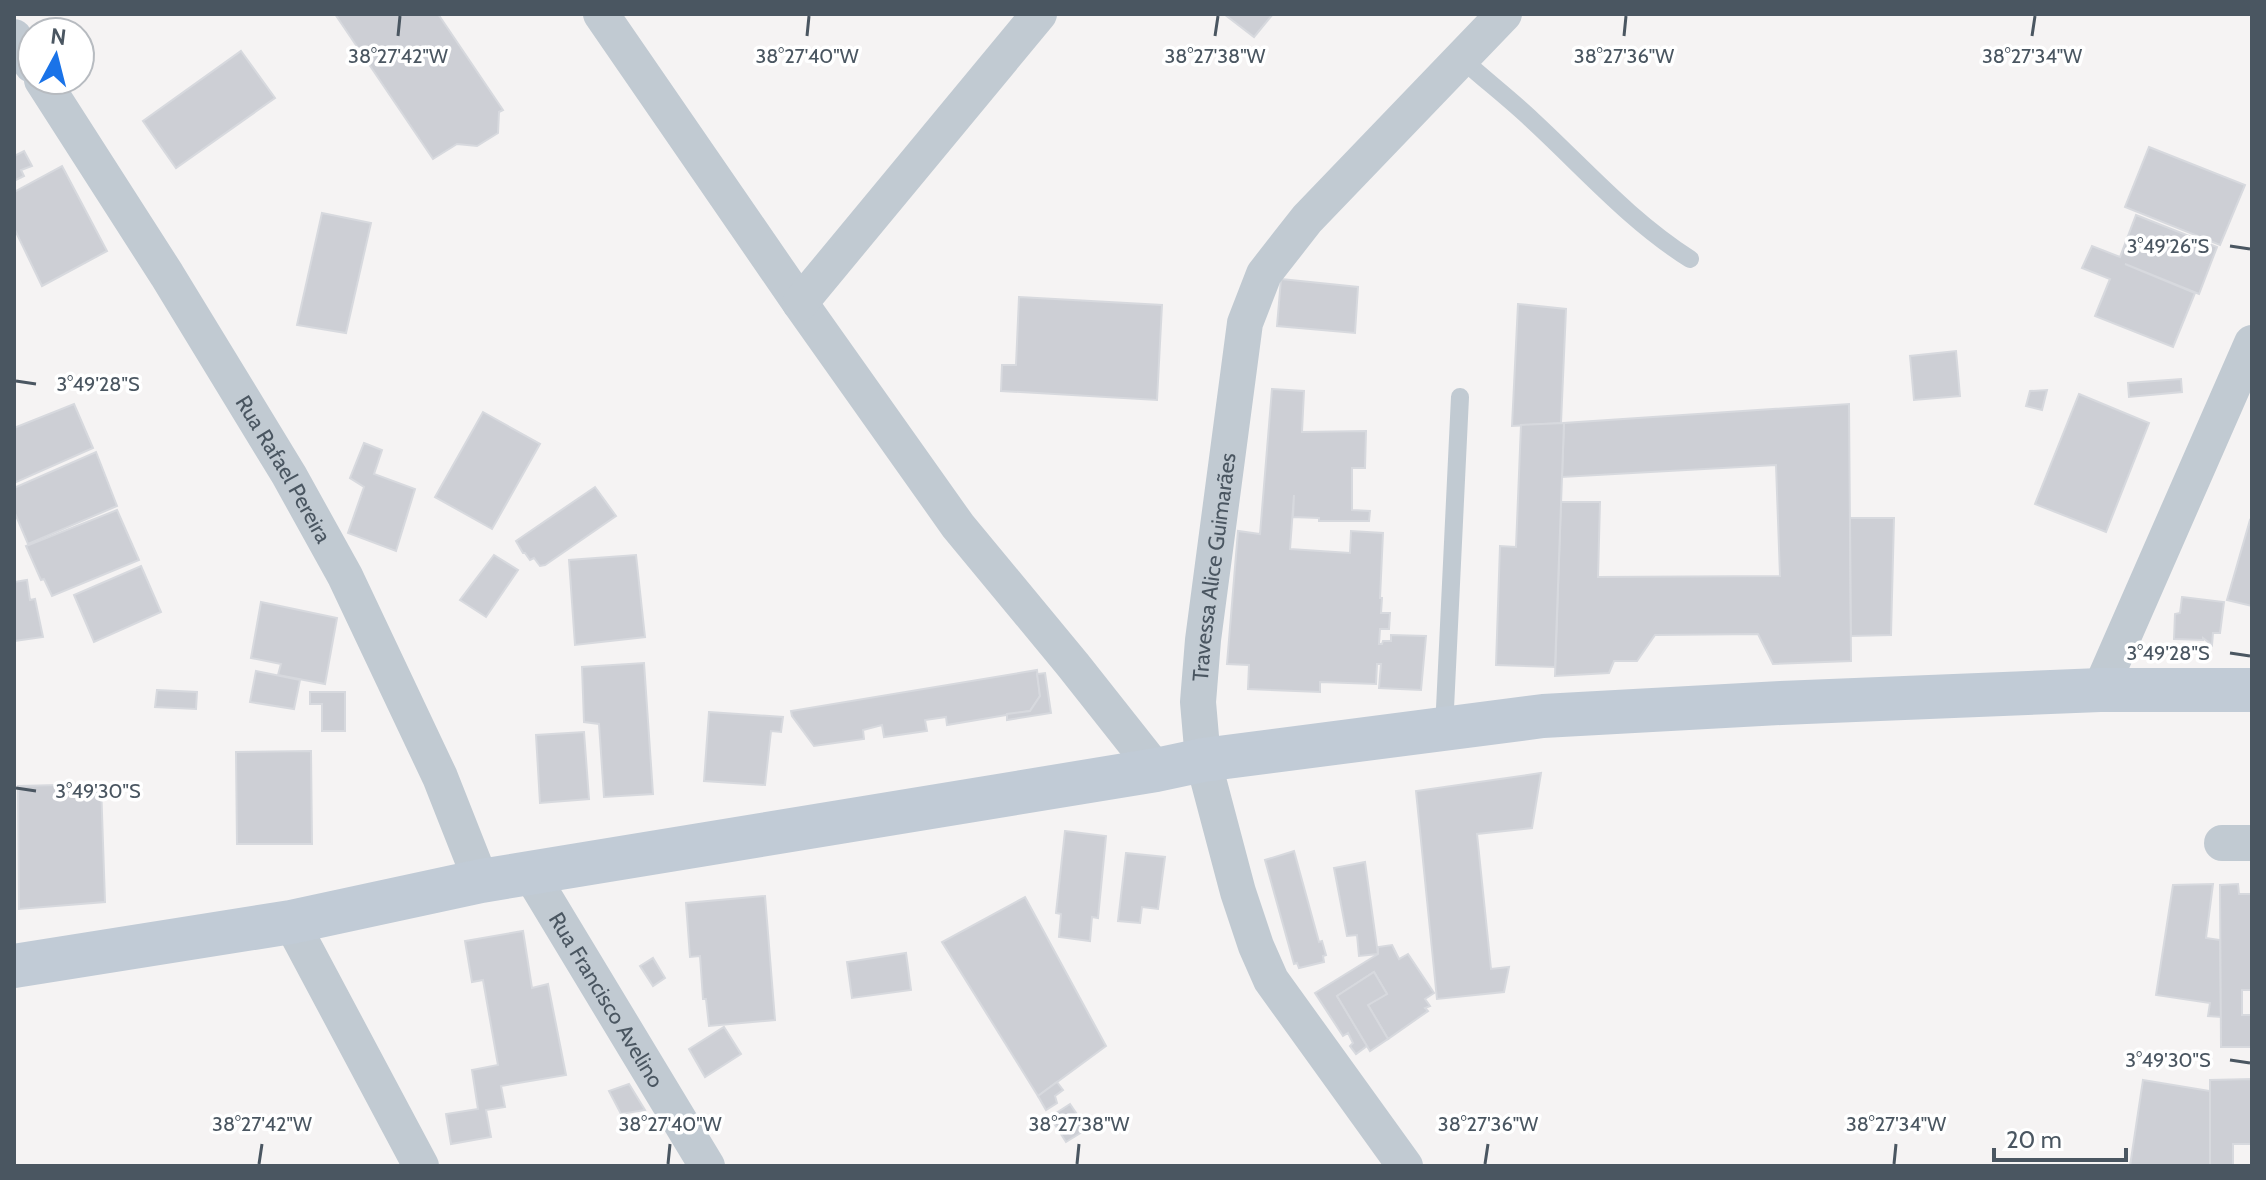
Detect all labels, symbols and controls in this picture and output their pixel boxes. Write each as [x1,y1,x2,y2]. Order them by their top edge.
north arrow [16,16,96,96]
text: N [49,22,68,51]
text: 38°27'42"W [348,44,448,68]
text: 38°27'40"W [755,44,859,68]
text: 38°27'38"W [1164,44,1266,68]
text: 38°27'36"W [1574,44,1674,68]
text: 38°27'34"W [1982,44,2082,68]
text: 3°49'26"S [2127,234,2210,258]
text: 3°49'28"S [56,372,140,396]
street label: Rua Rafael Pereira [230,390,338,548]
street label: Travessa Alice Guimarães [1186,451,1241,682]
text: 3°49'28"S [2126,641,2210,665]
text: 3°49'30"S [55,779,141,803]
street label: Rua Francisco Avelino [543,907,670,1092]
text: 3°49'30"S [2125,1048,2211,1072]
text: 38°27'42"W [212,1112,312,1136]
text: 38°27'40"W [618,1112,722,1136]
text: 38°27'38"W [1028,1112,1130,1136]
text: 38°27'36"W [1438,1112,1538,1136]
text: 38°27'34"W [1846,1112,1946,1136]
scale bar [1994,1112,2126,1162]
text: 20 m [2006,1125,2062,1154]

